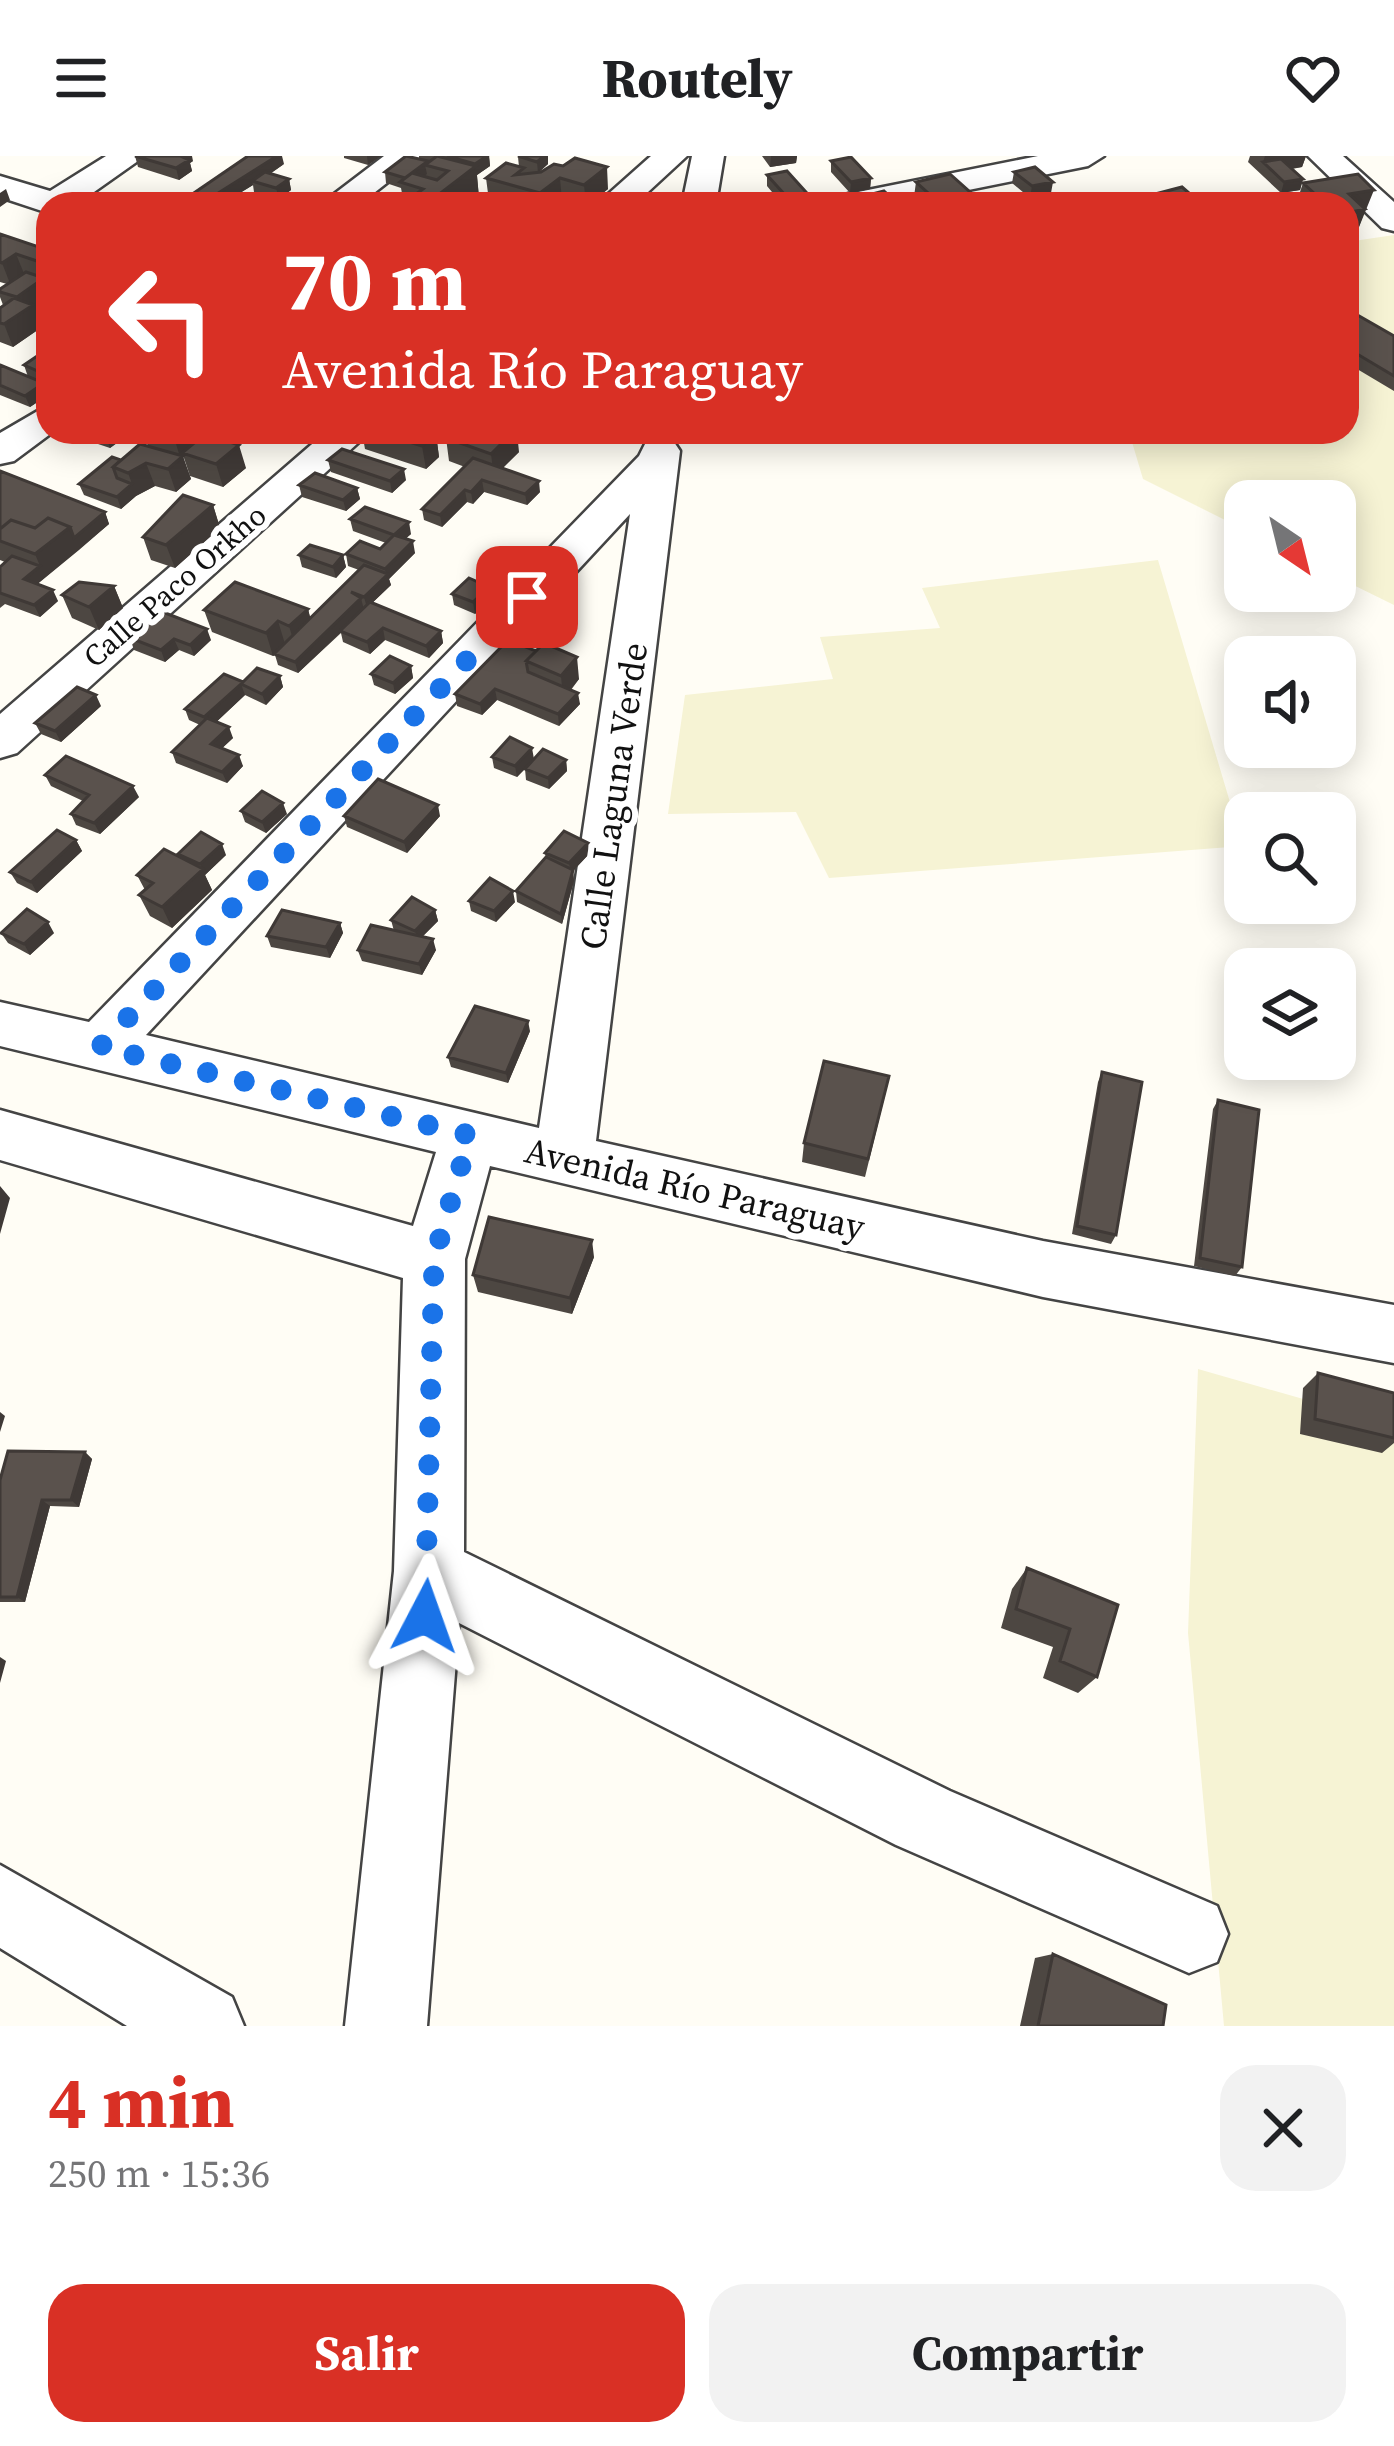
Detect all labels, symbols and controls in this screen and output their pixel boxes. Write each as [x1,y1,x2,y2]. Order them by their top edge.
text: Routely [601,41,793,115]
icon: menu [48,45,114,111]
icon: heart [1280,45,1346,111]
text: 70 m [282,223,467,338]
icon: left [84,240,240,396]
text: Avenida Río Paraguay [282,332,803,406]
north arrow [1224,480,1356,612]
map controls [1224,480,1356,1080]
street label: Calle Paco Orkho [74,495,275,677]
pin [476,546,578,648]
icon: arrive [494,564,560,630]
button: sound [1224,636,1356,768]
street label: Calle Laguna Verde [568,639,659,953]
button: search [1224,792,1356,924]
button: layers [1224,948,1356,1080]
street label: Avenida Río Paraguay [520,1126,870,1252]
position arrow [362,1553,488,1679]
text: 4 min [48,2052,235,2151]
button: close [1220,2065,1346,2191]
text: 250 m · 15:36 [48,2147,270,2200]
button: Salir [48,2284,685,2422]
button: Compartir [709,2284,1346,2422]

